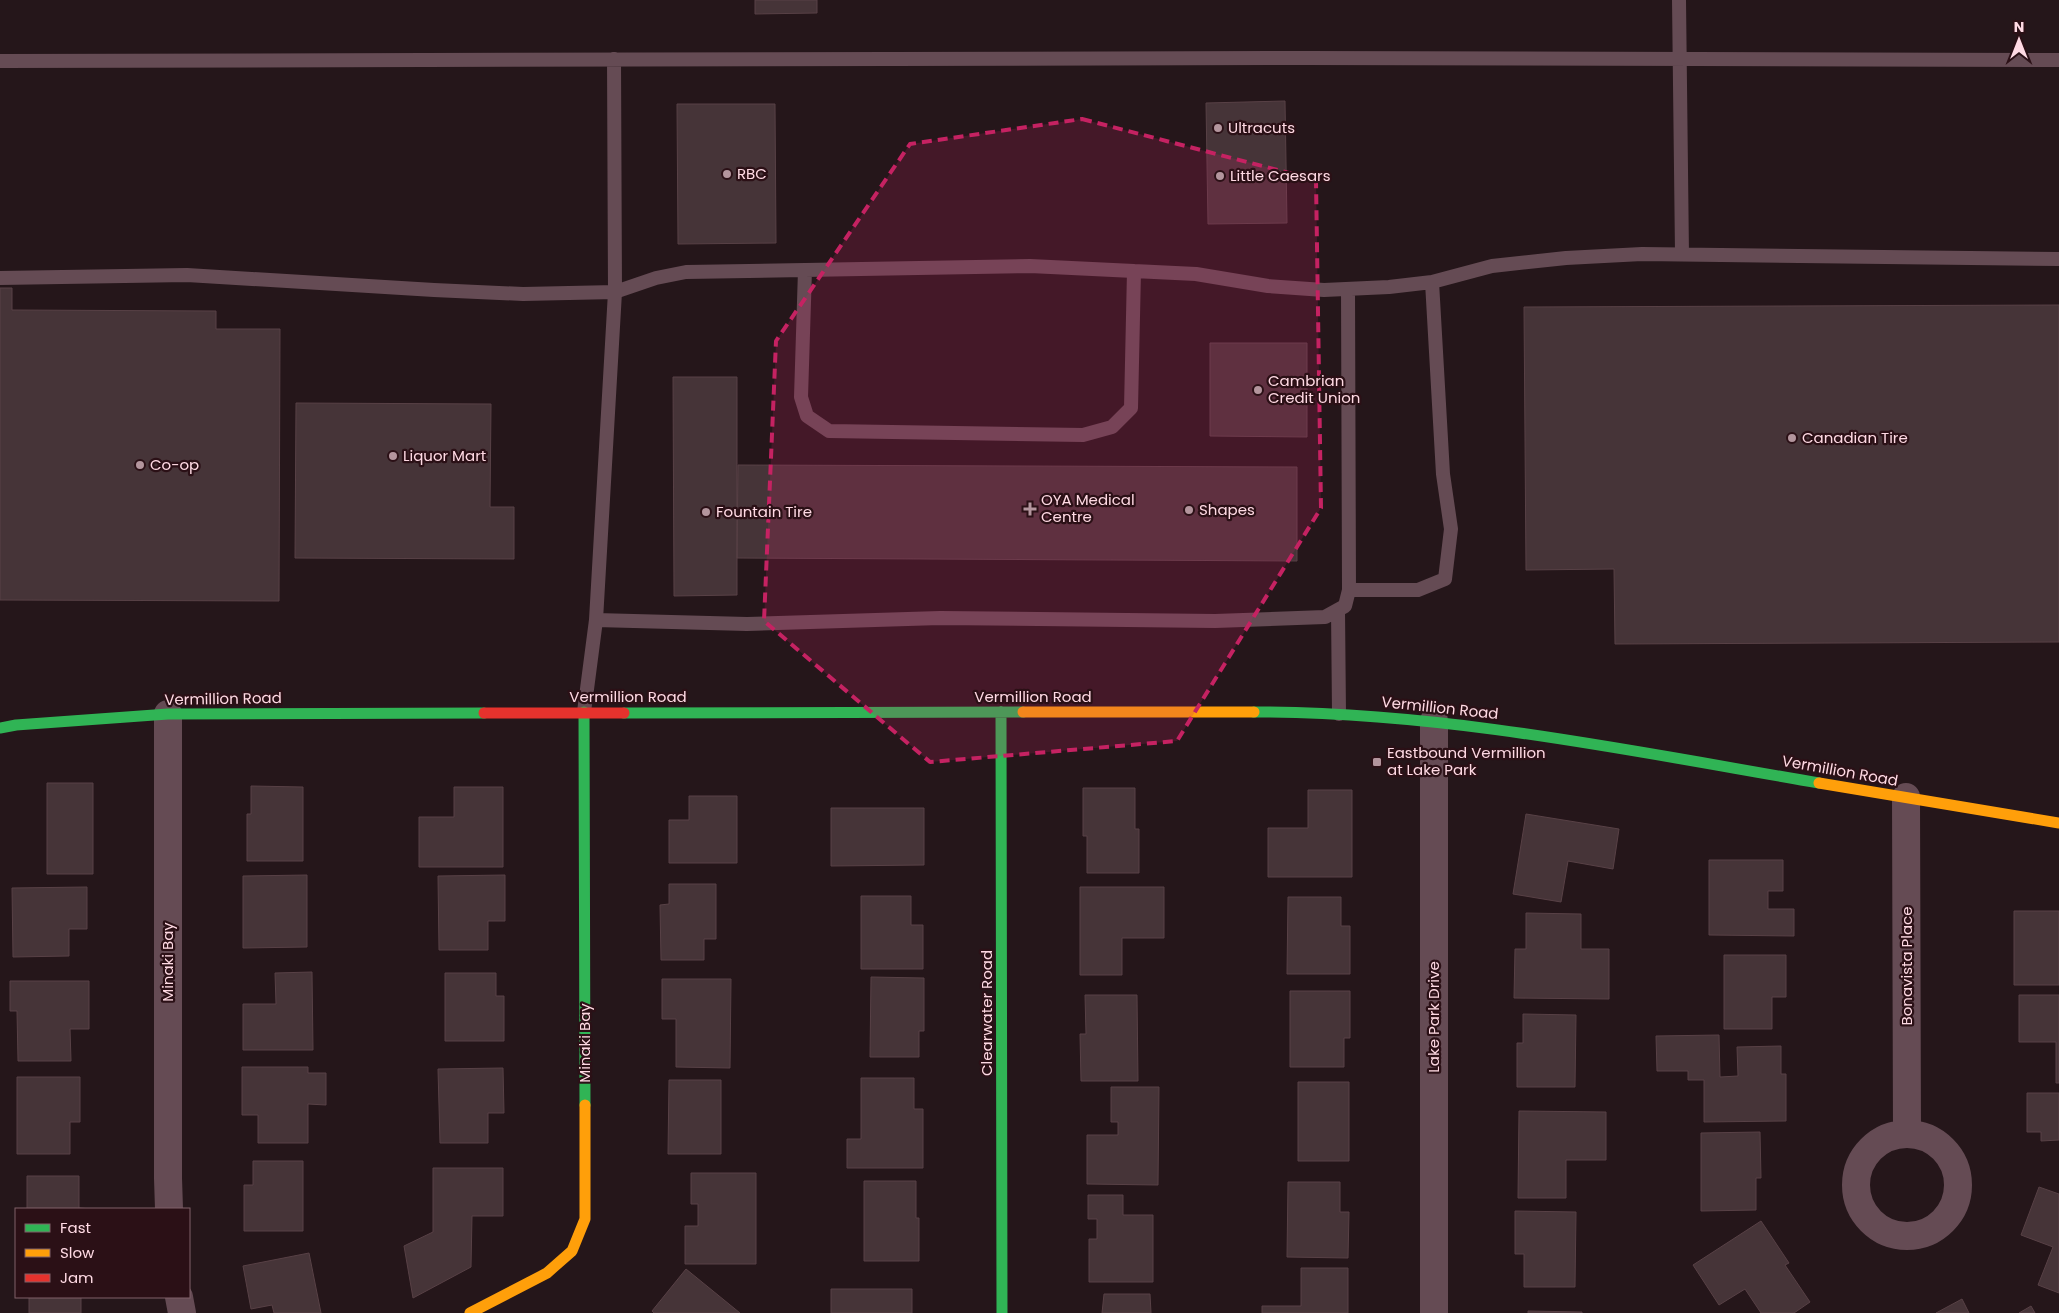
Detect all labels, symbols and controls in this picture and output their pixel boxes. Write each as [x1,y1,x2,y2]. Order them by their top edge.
north arrow [1994,15,2044,65]
text: N [2014,17,2024,37]
place label: Ultracuts [1228,117,1295,138]
marker: Ultracuts [1212,122,1224,134]
place label: RBC [737,163,767,184]
place label: Little Caesars [1230,165,1331,186]
marker: RBC [721,168,733,180]
marker: Little Caesars [1214,170,1226,182]
place label: Cambrian Credit Union [1268,370,1360,408]
marker: Cambrian Credit Union [1252,384,1264,396]
place label: Canadian Tire [1802,427,1908,448]
marker: Canadian Tire [1786,432,1798,444]
place label: Liquor Mart [403,445,486,466]
marker: Liquor Mart [387,450,399,462]
place label: Co-op [150,454,199,475]
marker: Co-op [134,459,146,471]
place label: OYA Medical Centre [1041,489,1135,527]
place label: Shapes [1199,499,1255,520]
place label: Fountain Tire [716,501,812,522]
marker: OYA Medical Centre [1023,502,1037,516]
marker: Shapes [1183,504,1195,516]
marker: Fountain Tire [700,506,712,518]
street label: Vermillion Road [569,686,687,707]
street label: Vermillion Road [974,686,1092,707]
street label: Vermillion Road [164,687,282,710]
street label: Vermillion Road [1381,691,1500,724]
place label: Eastbound Vermillion at Lake Park [1387,742,1546,780]
street label: Vermillion Road [1780,750,1900,791]
marker: Eastbound Vermillion at Lake Park [1371,756,1383,768]
street label: Bonavista Place [1896,907,1917,1026]
street label: Minaki Bay [157,922,178,1002]
street label: Clearwater Road [976,950,997,1076]
street label: Lake Park Drive [1423,961,1444,1073]
street label: Minaki Bay [574,1003,595,1083]
legend [15,1208,190,1298]
text: Fast [60,1217,91,1238]
text: Slow [60,1242,95,1263]
text: Jam [60,1267,94,1288]

